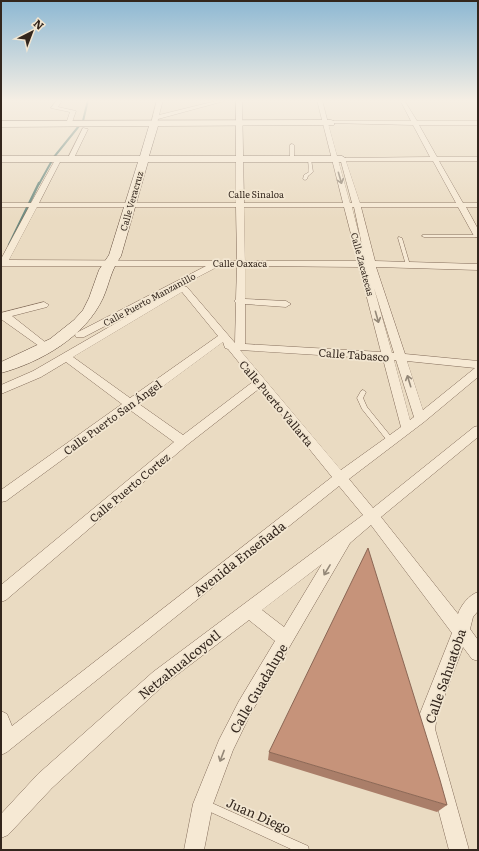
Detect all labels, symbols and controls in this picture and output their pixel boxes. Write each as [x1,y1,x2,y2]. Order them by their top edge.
north arrow [12,12,52,52]
text: N [31,15,48,33]
street label: Calle Veracruz [116,169,146,233]
one-way arrow [337,171,344,184]
street label: Calle Sinaloa [228,187,284,201]
street label: Calle Zacatecas [348,231,378,297]
street label: Calle Oaxaca [213,256,267,270]
street label: Calle Puerto Manzanillo [100,269,198,329]
one-way arrow [374,310,381,323]
street label: Calle Tabasco [318,344,390,364]
street label: Calle Puerto Vallarta [236,356,318,450]
one-way arrow [405,375,412,388]
street label: Calle Puerto San Ángel [59,376,165,458]
street label: Calle Puerto Cortez [85,448,173,526]
street label: Avenida Enseñada [189,516,289,600]
one-way arrow [322,564,330,576]
street label: Netzahualcoyotl [134,624,225,703]
street label: Calle Sahuatoba [420,626,470,726]
street label: Calle Guadalupe [225,639,292,736]
one-way arrow [217,750,225,762]
street label: Juan Diego [224,792,295,838]

